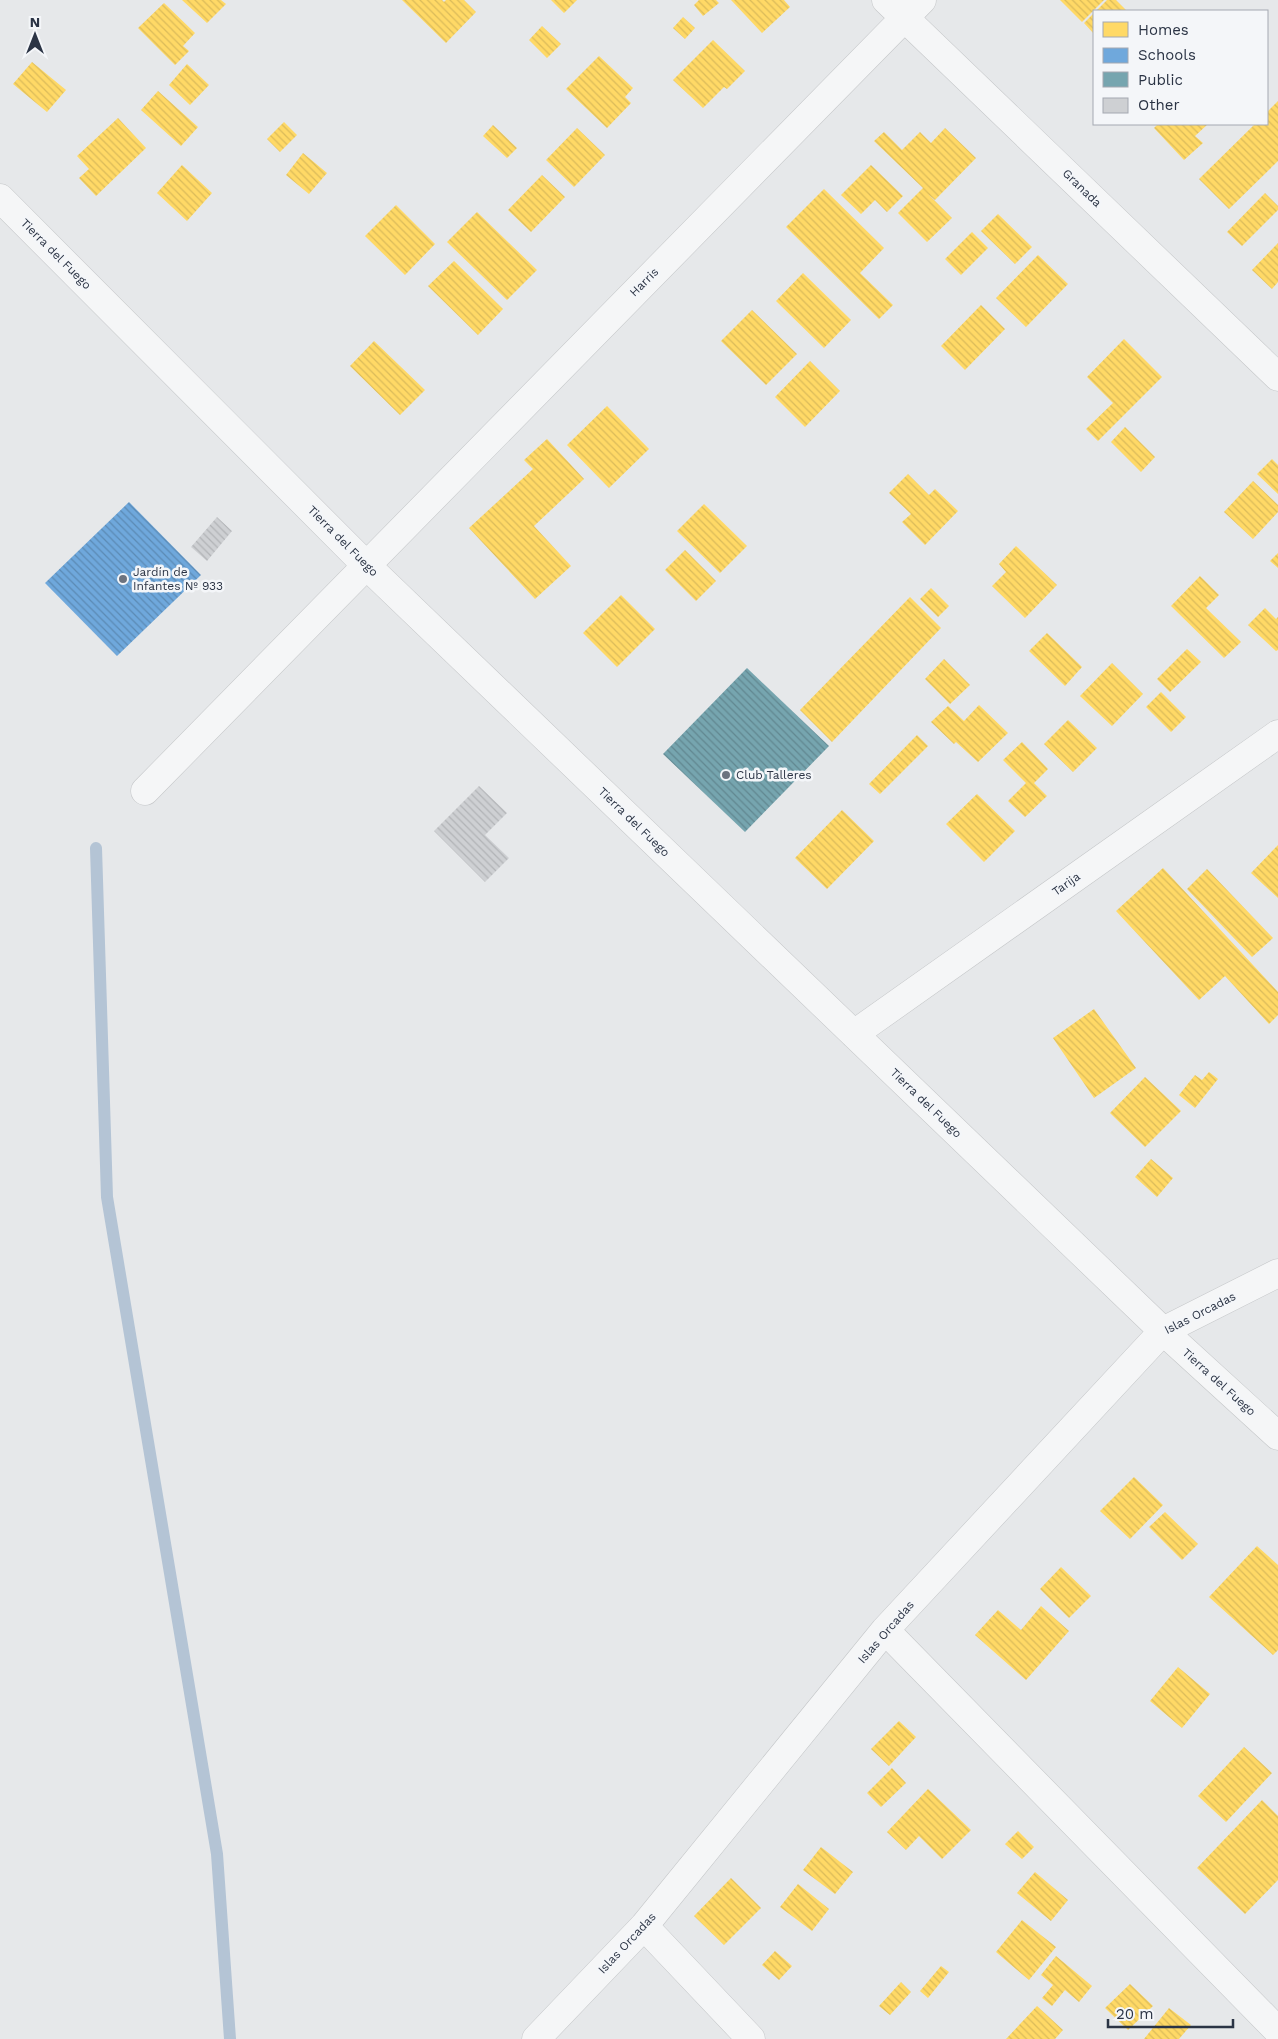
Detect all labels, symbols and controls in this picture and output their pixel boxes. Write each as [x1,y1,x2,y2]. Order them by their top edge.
north arrow [10,10,60,60]
legend [1093,10,1268,125]
text: N [30,14,40,30]
text: Homes [1138,21,1189,39]
text: Schools [1138,46,1196,64]
text: Public [1138,71,1183,89]
text: Other [1138,96,1180,114]
street label: Granada [1060,166,1105,210]
street label: Tierra del Fuego [18,216,94,292]
street label: Harris [627,265,661,299]
street label: Tierra del Fuego [305,503,381,579]
place label: Jardín de Infantes Nº 933 [133,565,223,593]
marker: Jardín de Infantes Nº 933 [117,573,129,585]
place label: Club Talleres [736,768,812,782]
marker: Club Talleres [720,769,732,781]
street label: Tierra del Fuego [595,784,673,860]
street label: Tarija [1049,869,1083,899]
street label: Tierra del Fuego [887,1065,965,1141]
street label: Islas Orcadas [1162,1289,1238,1337]
street label: Tierra del Fuego [1179,1345,1259,1419]
street label: Islas Orcadas [855,1598,917,1666]
street label: Islas Orcadas [595,1910,659,1976]
scale bar [1108,1996,1233,2028]
text: 20 m [1116,2005,1154,2023]

